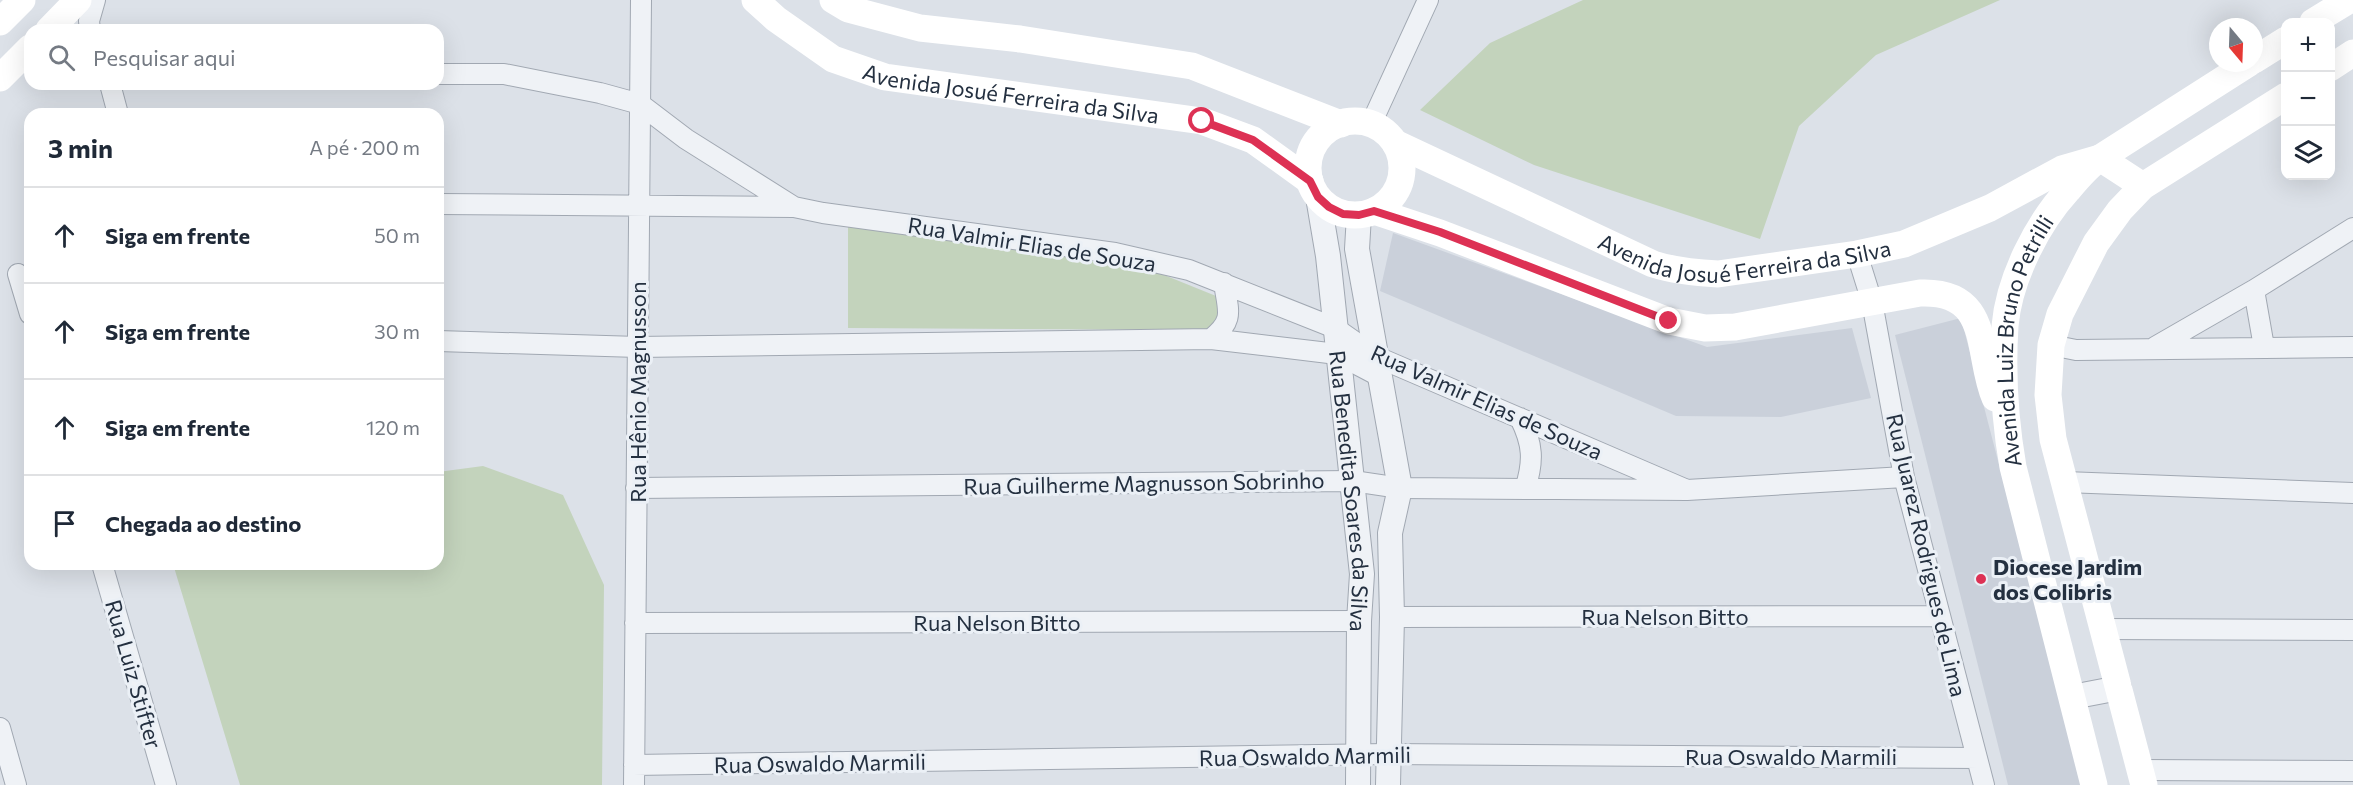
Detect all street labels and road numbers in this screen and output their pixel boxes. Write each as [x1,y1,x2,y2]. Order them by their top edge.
street label: Avenida Josué Ferreira da Silva [859,57,1161,128]
street label: Avenida Luiz Bruno Petrilli [1990,209,2058,469]
street label: Rua Valmir Elias de Souza [906,211,1158,277]
street label: Avenida Josué Ferreira da Silva [1594,227,1893,288]
street label: Rua Hênio Magnusson [624,281,651,503]
street label: Rua Valmir Elias de Souza [1367,339,1607,465]
street label: Rua Benedita Soares da Silva [1325,349,1376,632]
street label: Rua Juarez Rodrigues de Lima [1881,411,1973,699]
street label: Rua Guilherme Magnusson Sobrinho [963,466,1325,500]
street label: Rua Luiz Stifter [100,596,168,752]
street label: Rua Nelson Bitto [1581,603,1749,630]
street label: Rua Nelson Bitto [913,609,1081,636]
street label: Rua Oswaldo Marmili [1199,741,1411,771]
street label: Rua Oswaldo Marmili [1685,743,1897,770]
street label: Rua Oswaldo Marmili [714,748,926,778]

